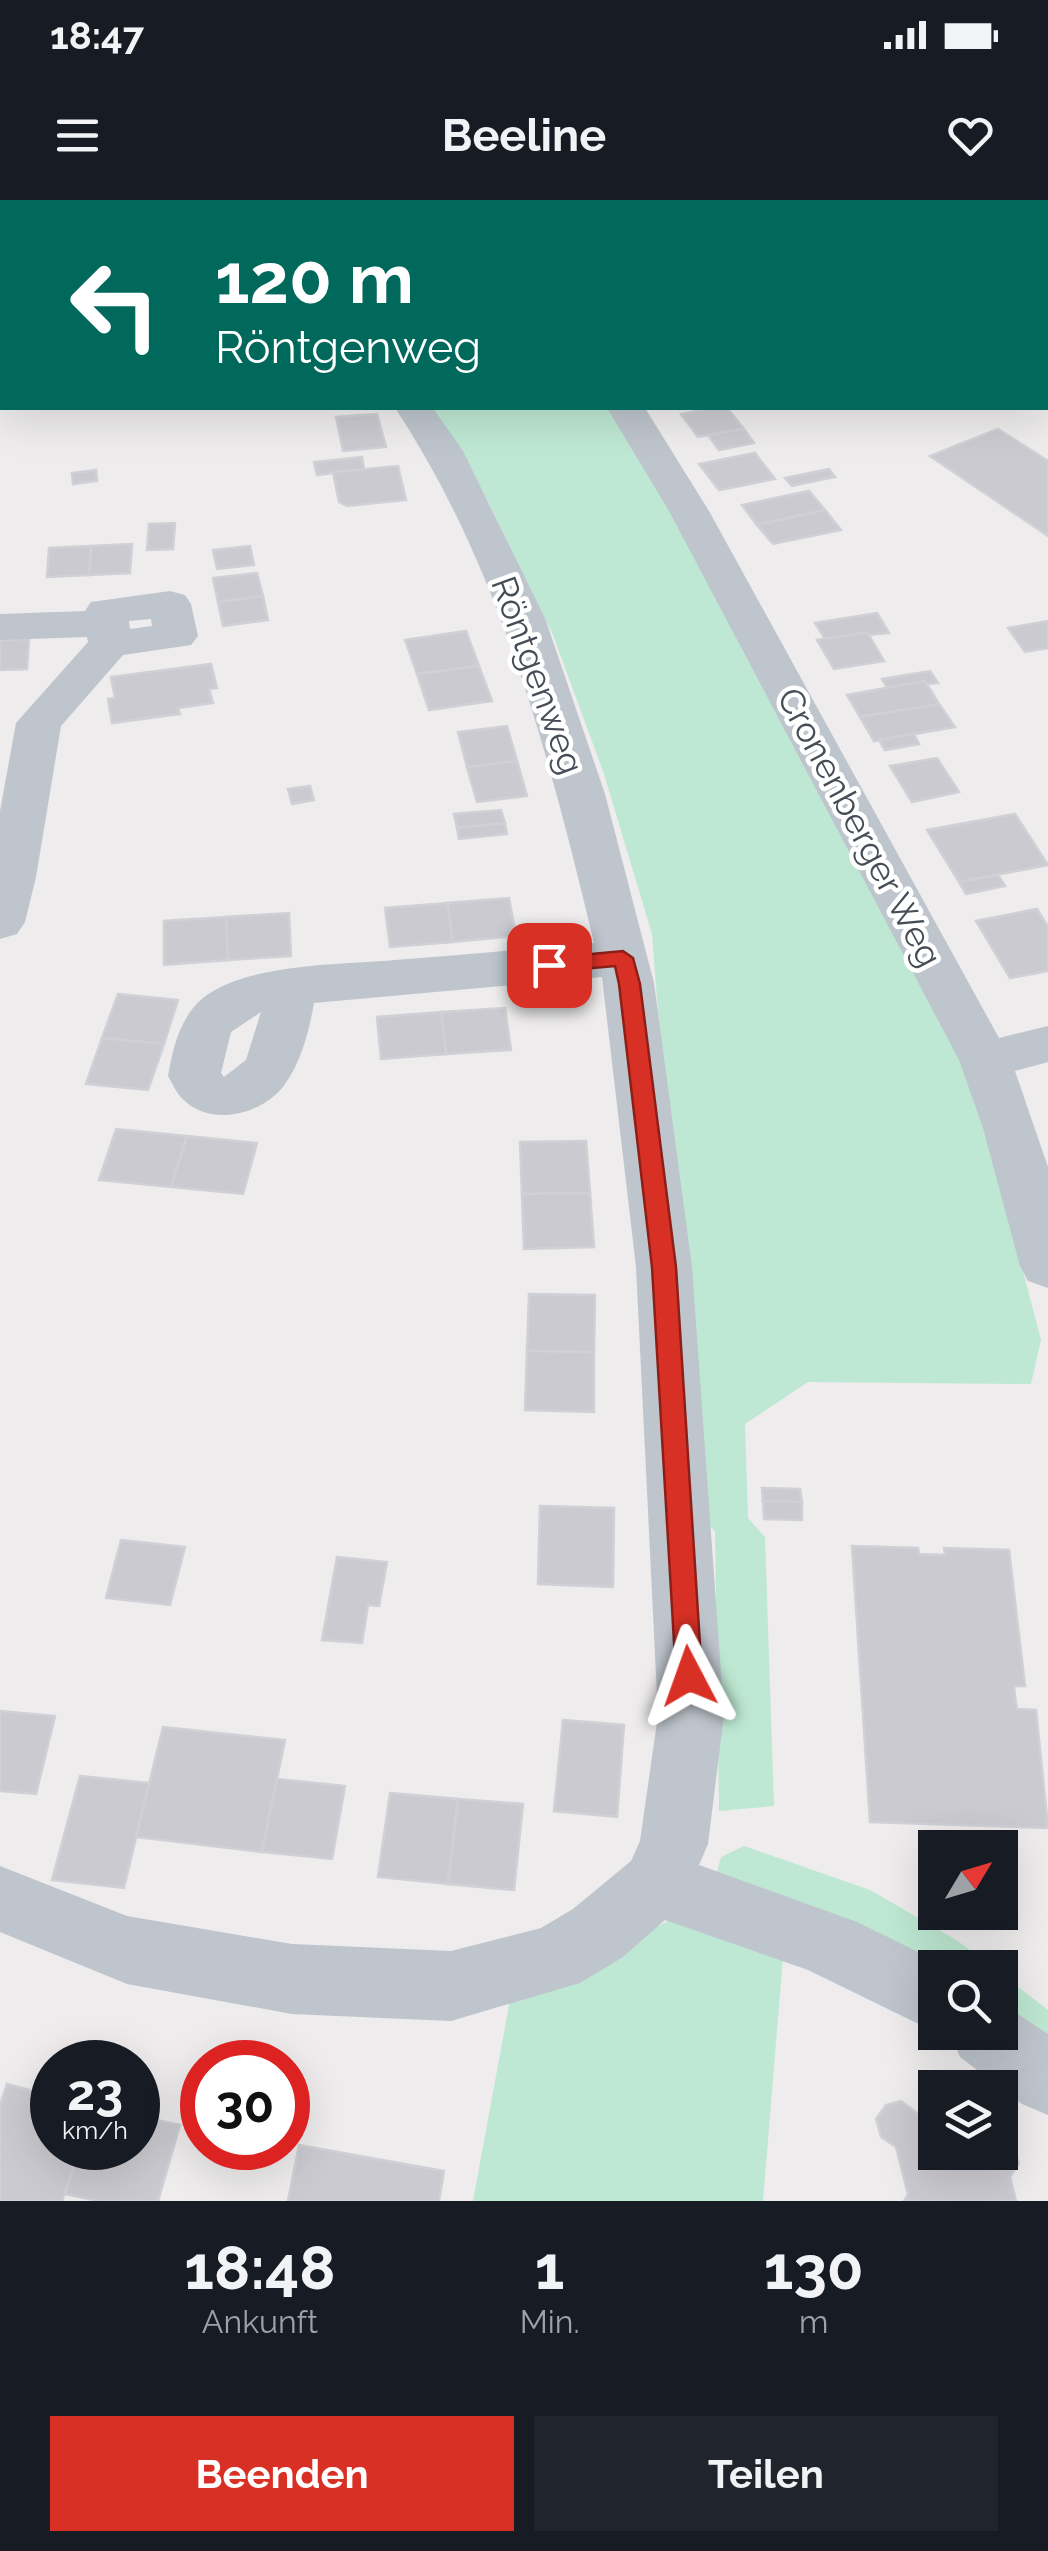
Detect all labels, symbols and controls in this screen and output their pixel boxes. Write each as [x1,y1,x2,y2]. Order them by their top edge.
text: 18:47 [50,13,144,58]
icon: menu [50,108,105,163]
icon: heart [943,108,998,163]
text: Beeline [442,109,606,162]
text: 120 m [215,237,414,319]
icon: left [50,240,180,370]
text: Röntgenweg [215,321,481,374]
street label: Röntgenweg [483,571,593,779]
street label: Cronenberger Weg [769,681,951,973]
pin [507,923,592,1008]
icon: arrive [522,938,577,993]
position arrow [637,1624,741,1728]
north arrow [918,1830,1018,1930]
map controls [918,1830,1018,2170]
button: search [918,1950,1018,2050]
speed limit sign: 30 [180,2040,310,2170]
text: 23 [67,2063,123,2122]
button: layers [918,2070,1018,2170]
text: km/h [62,2115,128,2145]
text: 18:48 [184,2233,335,2303]
text: 1 [535,2233,564,2303]
text: 130 [764,2233,864,2303]
text: Ankunft [202,2303,318,2340]
text: Min. [520,2303,579,2340]
text: m [799,2303,828,2340]
button: Beenden [50,2416,514,2531]
button: Teilen [534,2416,998,2531]

